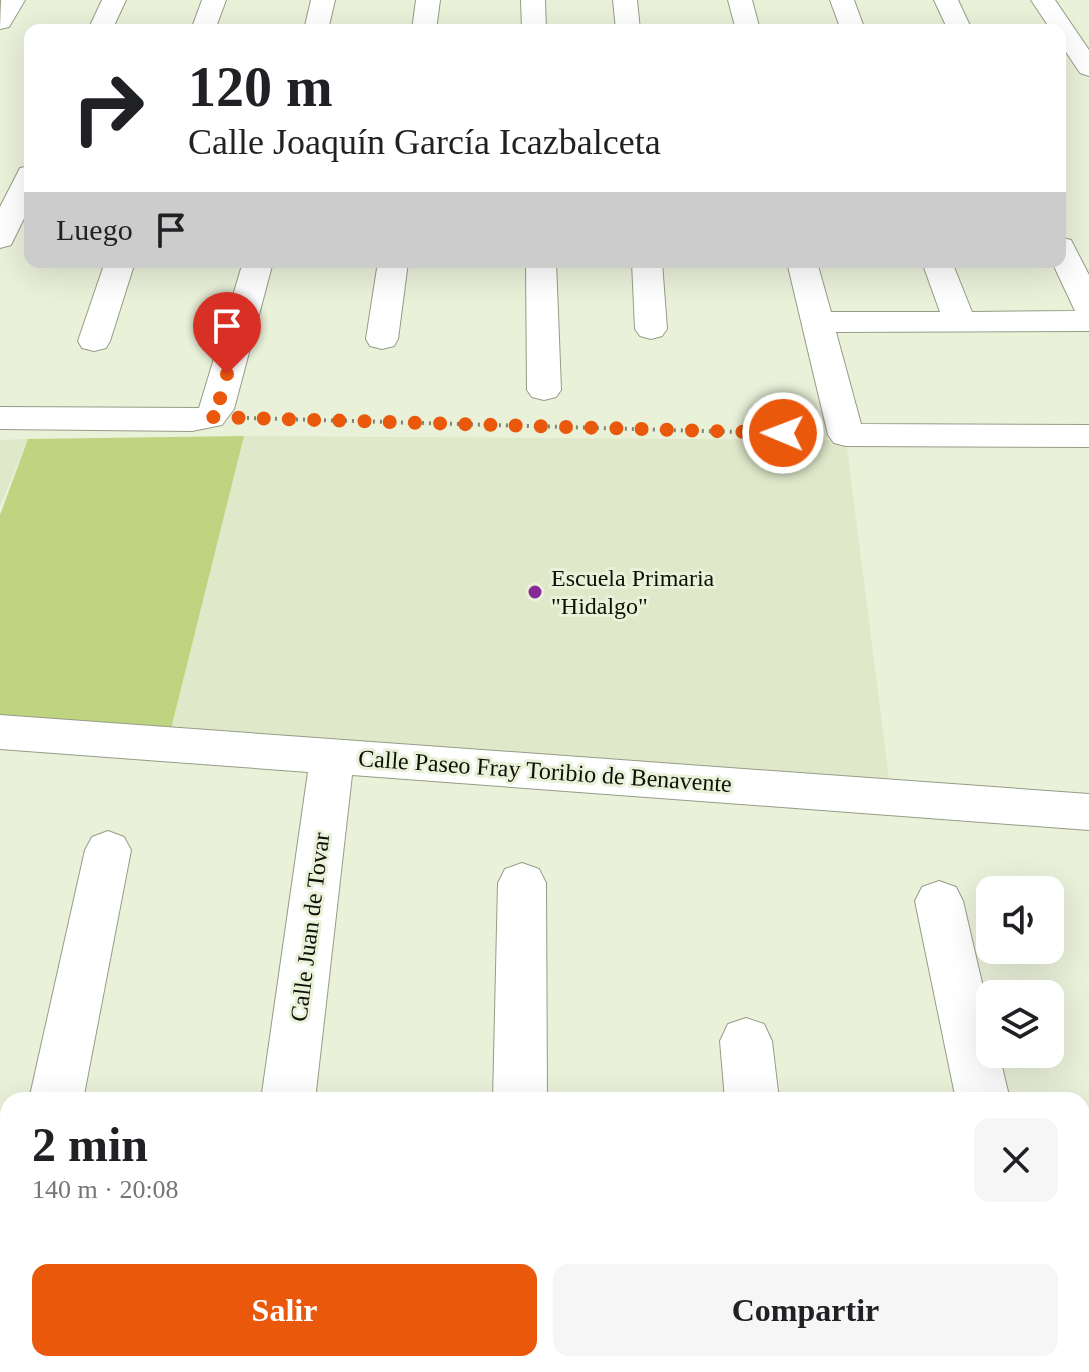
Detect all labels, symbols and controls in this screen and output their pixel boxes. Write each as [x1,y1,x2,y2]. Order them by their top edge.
icon: right [56,56,160,160]
text: 120 m [188,56,333,118]
text: Calle Joaquín García Icazbalceta [188,122,661,162]
icon: arrive [149,208,193,252]
text: Luego [56,213,133,246]
pin [193,292,261,374]
icon: arrive [205,304,249,348]
position arrow [741,391,825,475]
place label: Escuela Primaria "Hidalgo" [551,565,715,619]
marker: Escuela Primaria "Hidalgo" [526,583,544,601]
street label: Calle Paseo Fray Toribio de Benavente [357,745,733,797]
street label: Calle Juan de Tovar [285,831,335,1023]
map controls [976,876,1064,1068]
button: sound [976,876,1064,964]
button: layers [976,980,1064,1068]
text: 2 min [32,1118,148,1171]
button: close [974,1118,1058,1202]
text: 140 m · 20:08 [32,1175,179,1204]
button: Salir [32,1264,537,1356]
button: Compartir [553,1264,1058,1356]

